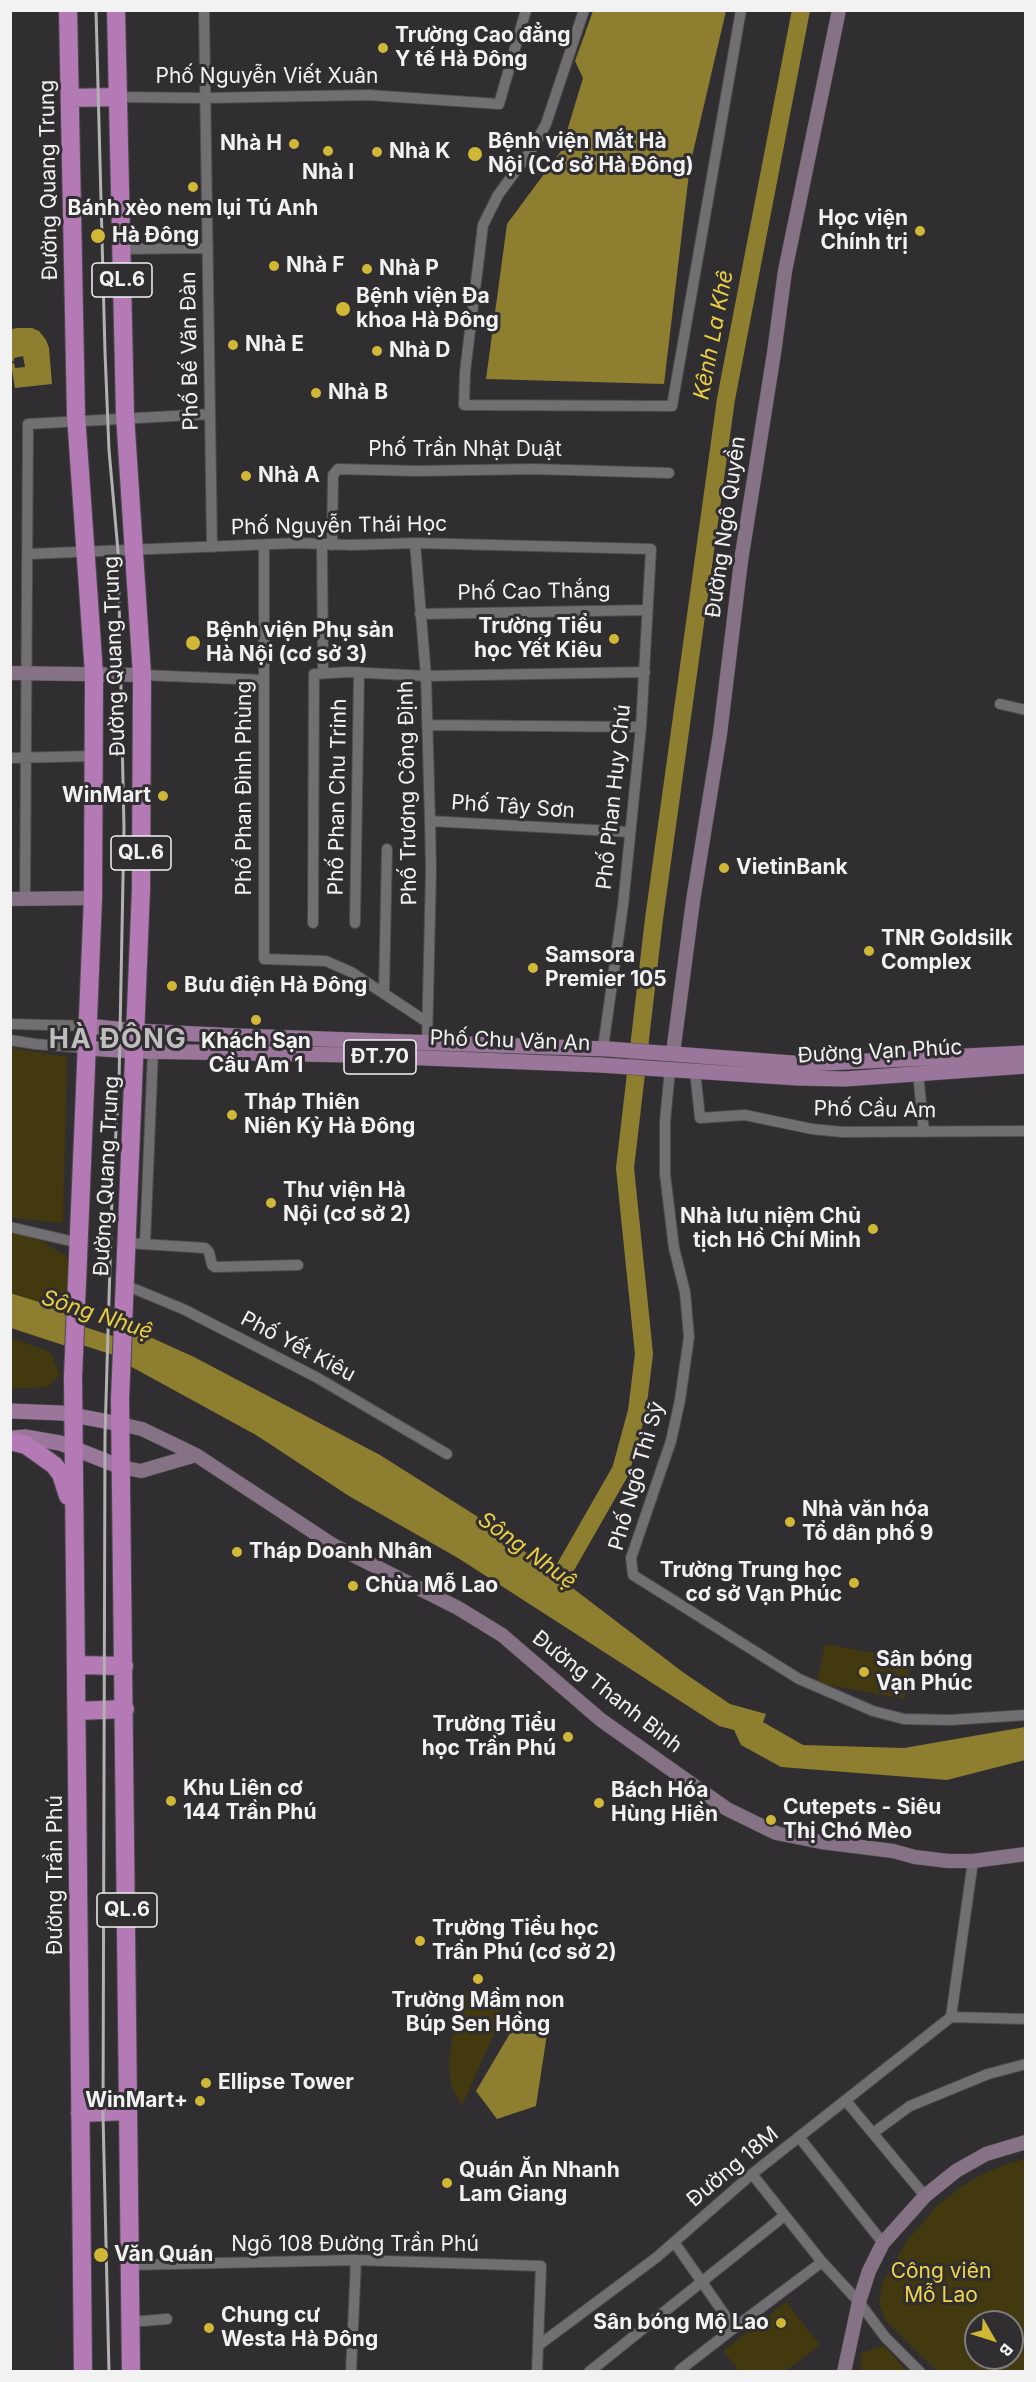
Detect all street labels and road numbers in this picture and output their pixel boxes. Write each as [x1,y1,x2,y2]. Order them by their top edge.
street label: Phố Nguyễn Viết Xuân [156,64,378,90]
street label: Đường Quang Trung [35,79,63,281]
road number: QL.6 [92,263,152,297]
street label: Phố Bế Văn Đàn [176,271,204,431]
street label: Đường Ngô Quyền [701,435,751,619]
street label: Phố Trần Nhật Duật [368,437,562,463]
street label: Phố Nguyễn Thái Học [231,512,447,540]
street label: Đường Quang Trung [99,555,131,757]
street label: Phố Cao Thắng [457,578,611,606]
street label: Phố Trương Công Định [393,680,423,906]
street label: Phố Phan Đình Phùng [232,681,258,895]
street label: Phố Phan Chu Trinh [324,698,352,896]
street label: Phố Phan Huy Chú [592,703,636,891]
street label: Phố Tây Sơn [450,790,576,824]
road number: QL.6 [111,836,171,870]
street label: Phố Chu Văn An [429,1026,591,1056]
street label: Đường Vạn Phúc [797,1035,963,1069]
road number: ĐT.70 [344,1040,416,1074]
street label: Đường Quang Trung [89,1075,125,1277]
street label: Phố Cầu Am [813,1096,937,1124]
street label: Phố Yết Kiêu [236,1306,360,1388]
street label: Phố Ngô Thì Sỹ [604,1399,670,1553]
street label: Đường Thanh Bình [527,1626,687,1758]
street label: Đường Trần Phú [43,1795,69,1955]
road number: QL.6 [97,1893,157,1927]
street label: Đường 18M [682,2121,784,2213]
street label: Ngõ 108 Đường Trần Phú [231,2232,479,2258]

